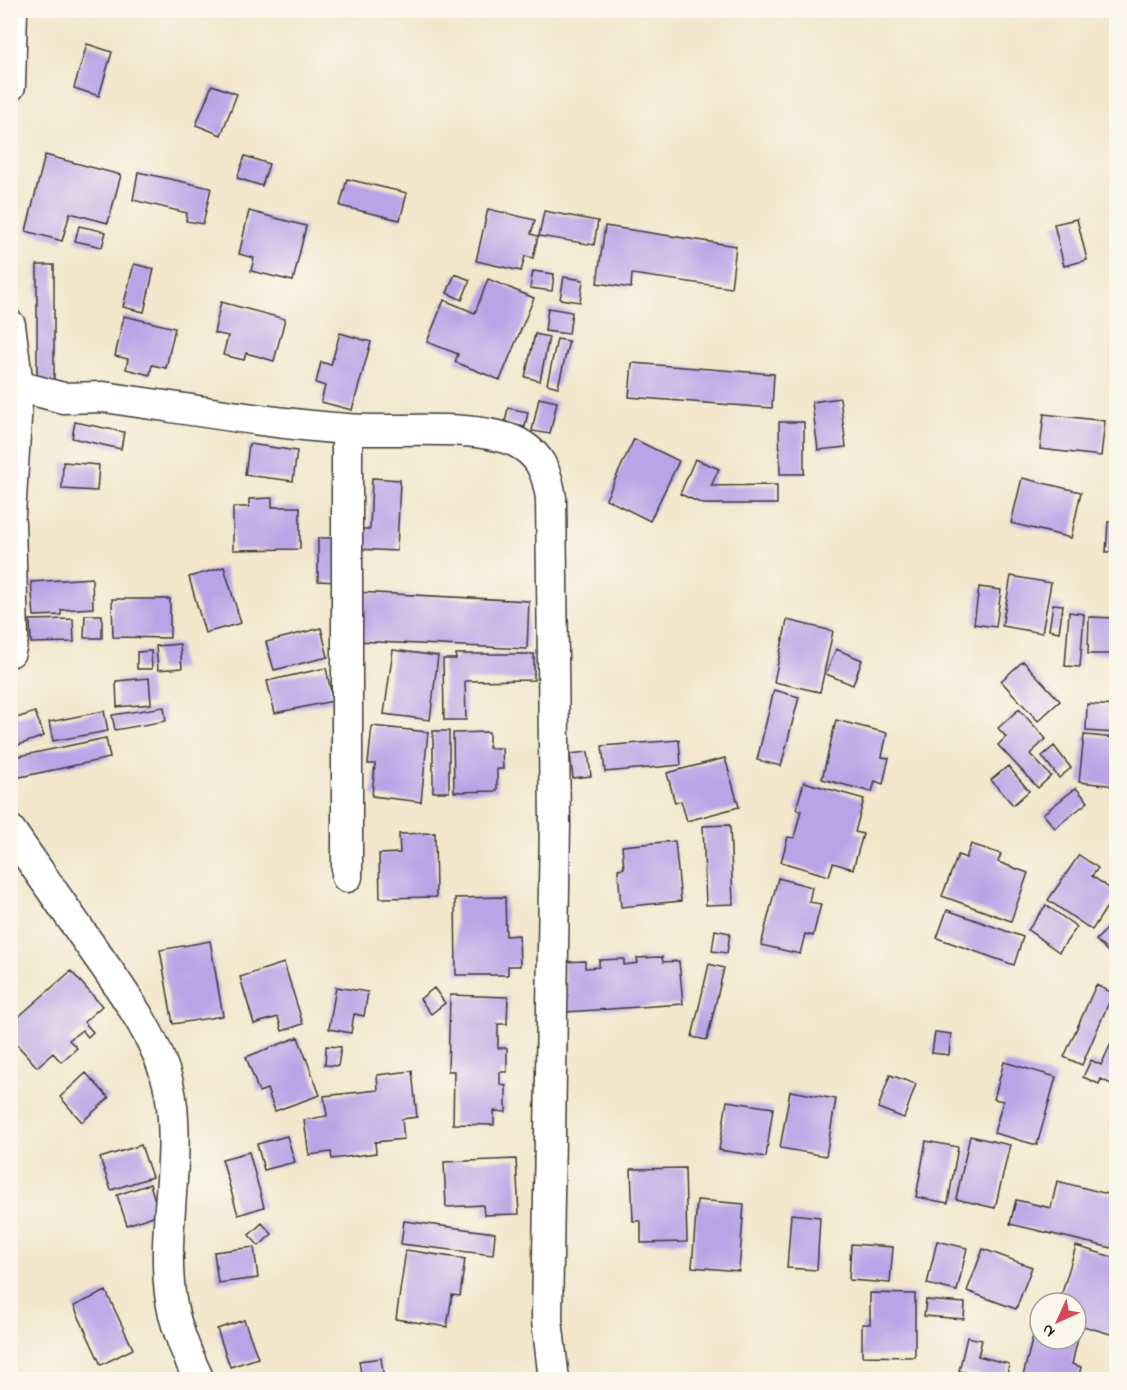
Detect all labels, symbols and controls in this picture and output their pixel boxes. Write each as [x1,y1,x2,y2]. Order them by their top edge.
north arrow [1028,1291,1088,1351]
text: N [1036,1318,1061,1343]

